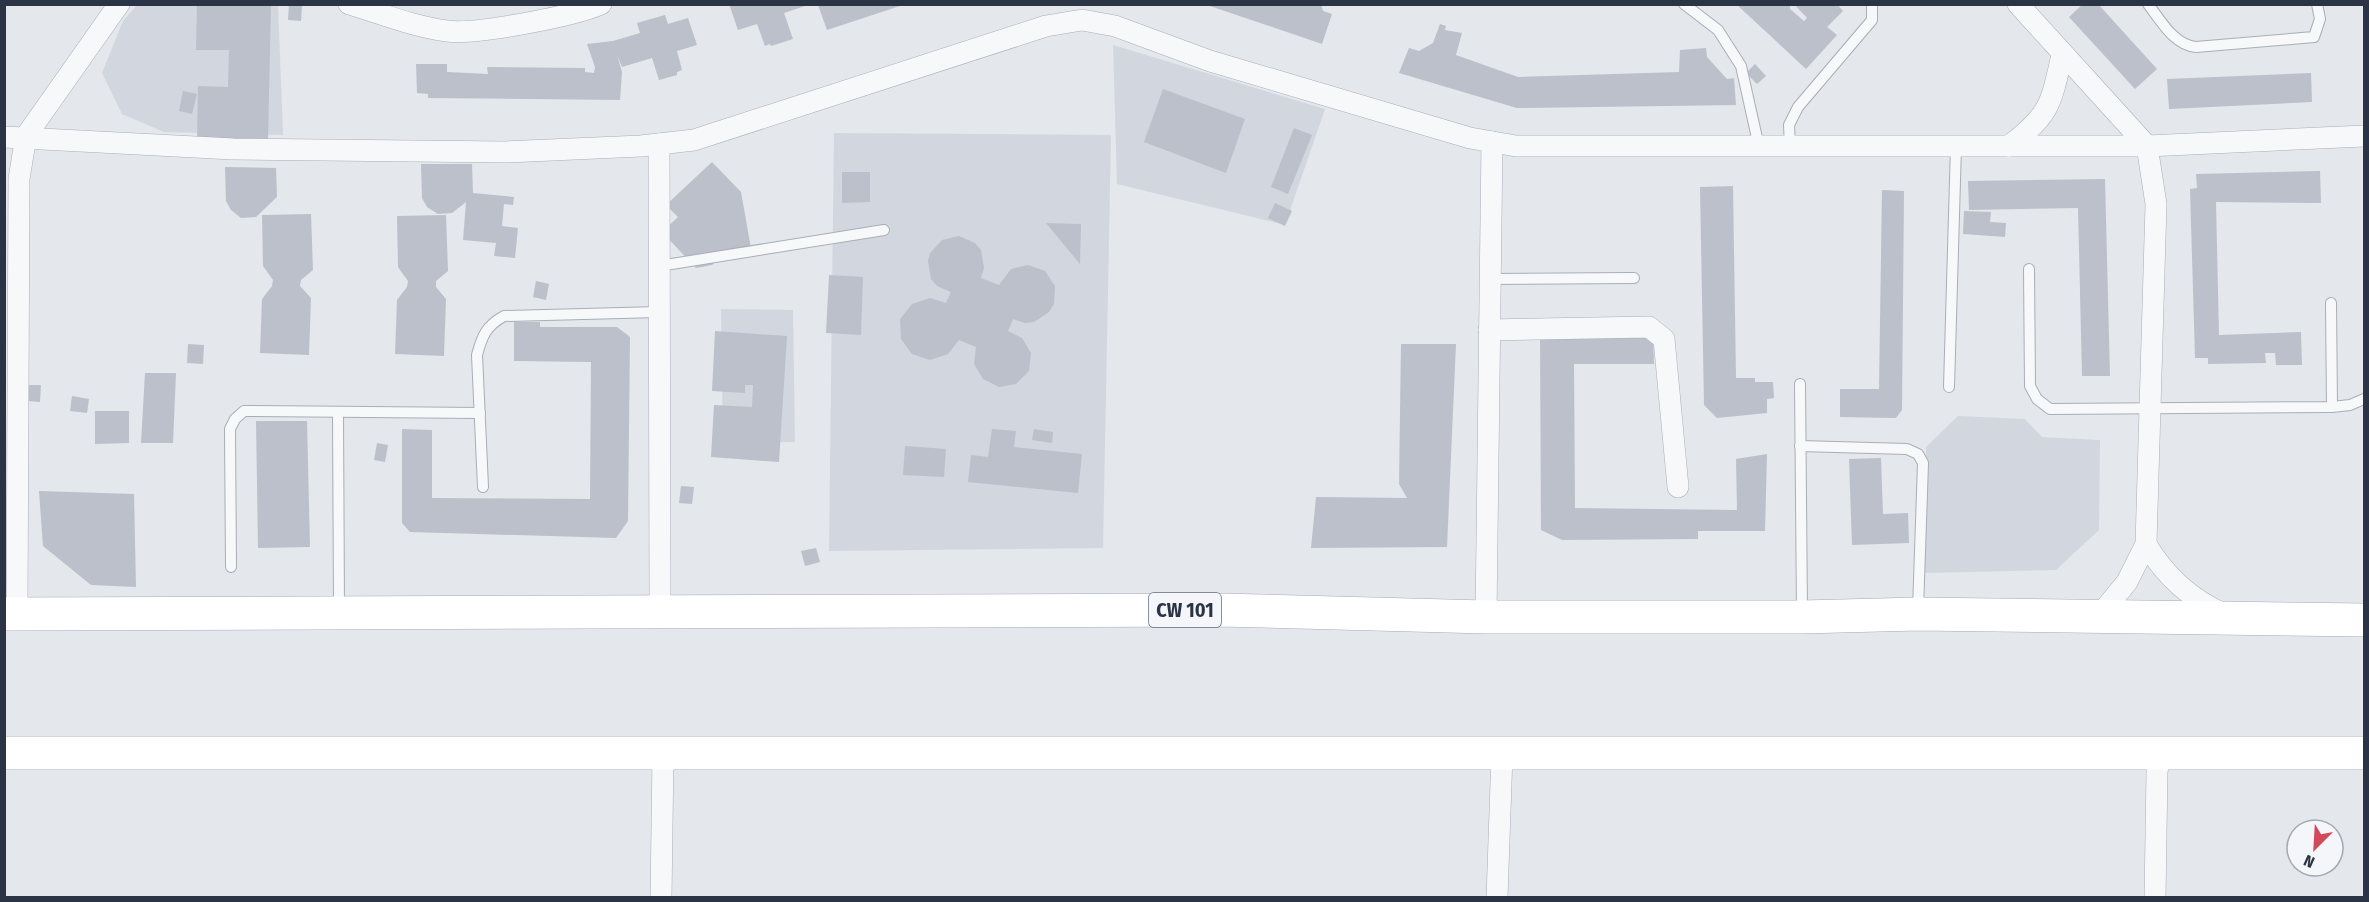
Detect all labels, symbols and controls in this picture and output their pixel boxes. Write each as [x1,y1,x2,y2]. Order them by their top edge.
road number: CW 101 [1149,593,1221,627]
north arrow [2285,818,2345,878]
text: N [2301,851,2317,872]

